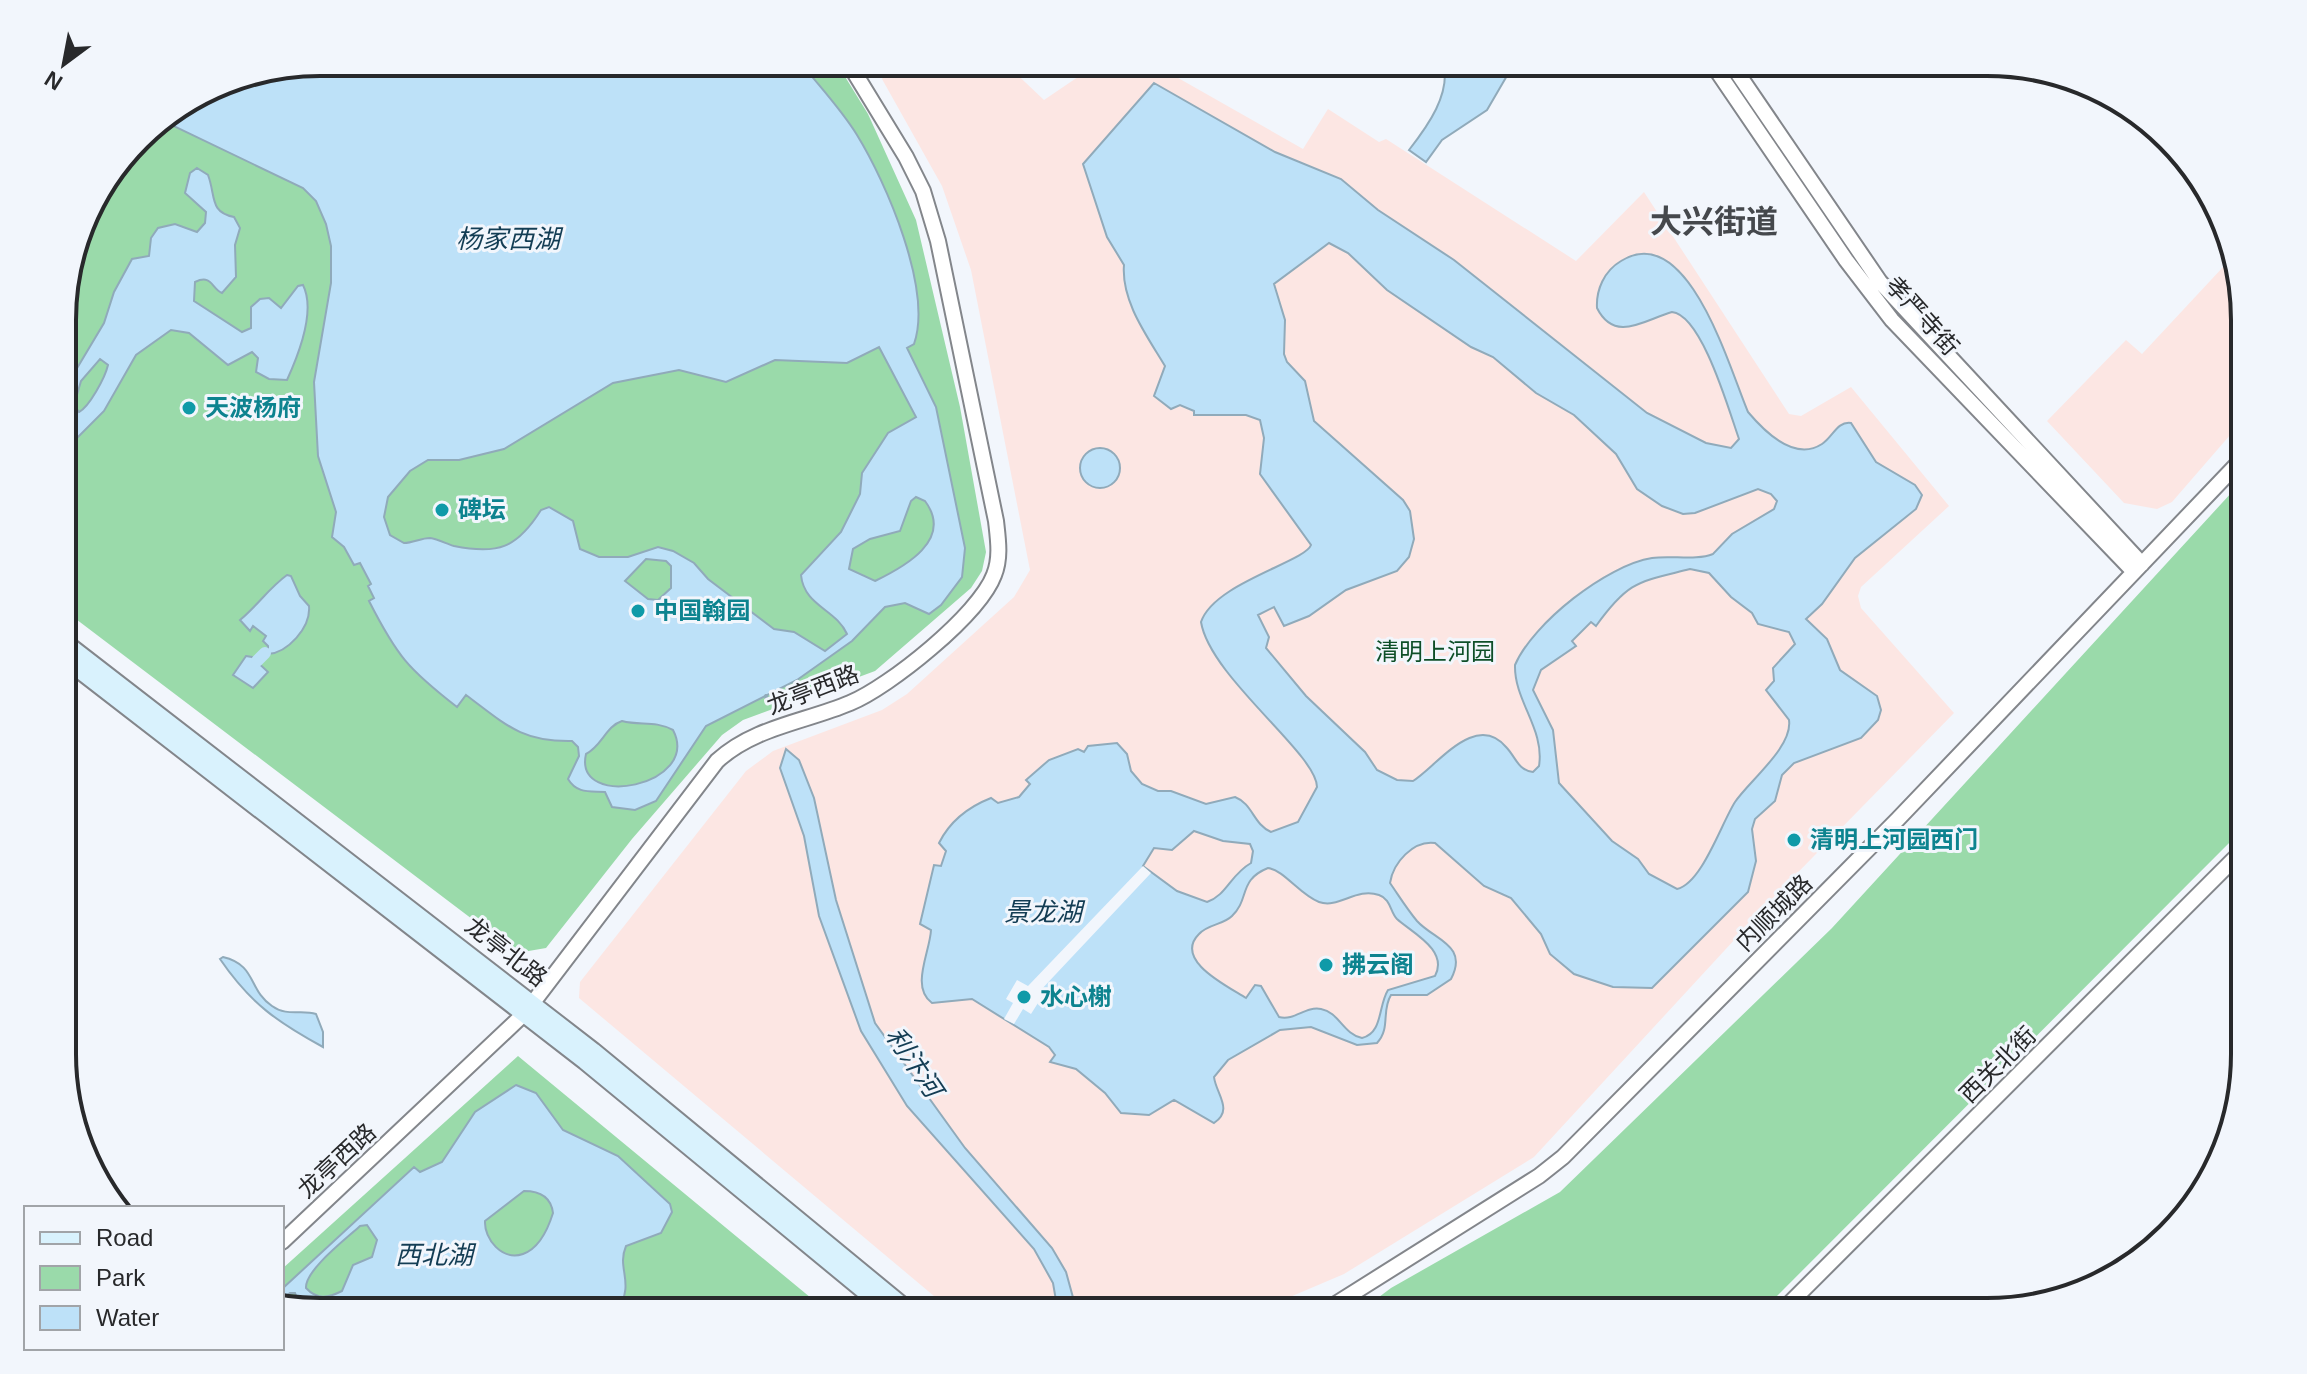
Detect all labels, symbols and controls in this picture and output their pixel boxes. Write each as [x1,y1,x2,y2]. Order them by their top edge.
north arrow [24,24,104,104]
text: N [40,66,67,95]
district label: 大兴街道 [1650,204,1778,240]
water label: 杨家西湖 [456,224,564,254]
street label: 孝严寺街 [1880,271,1965,360]
place label: 天波杨府 [205,394,301,421]
marker: 天波杨府 [180,399,198,417]
place label: 碑坛 [458,496,506,523]
marker: 碑坛 [433,501,451,519]
place label: 中国翰园 [654,597,750,624]
marker: 中国翰园 [629,602,647,620]
park label: 清明上河园 [1375,638,1495,665]
street label: 龙亭西路 [763,660,862,719]
place label: 清明上河园西门 [1810,826,1978,853]
marker: 清明上河园西门 [1785,831,1803,849]
street label: 内顺城路 [1730,869,1817,956]
water label: 景龙湖 [1004,897,1086,927]
street label: 龙亭北路 [460,911,552,992]
place label: 拂云阁 [1342,951,1414,978]
marker: 拂云阁 [1317,956,1335,974]
place label: 水心榭 [1040,983,1112,1010]
marker: 水心榭 [1015,988,1033,1006]
water label: 利汴河 [880,1021,951,1107]
street label: 西关北街 [1954,1021,2041,1108]
street label: 龙亭西路 [292,1118,381,1203]
legend [24,1206,284,1350]
text: Road [96,1224,153,1251]
water label: 西北湖 [395,1240,477,1270]
text: Park [96,1264,146,1291]
text: Water [96,1304,159,1331]

